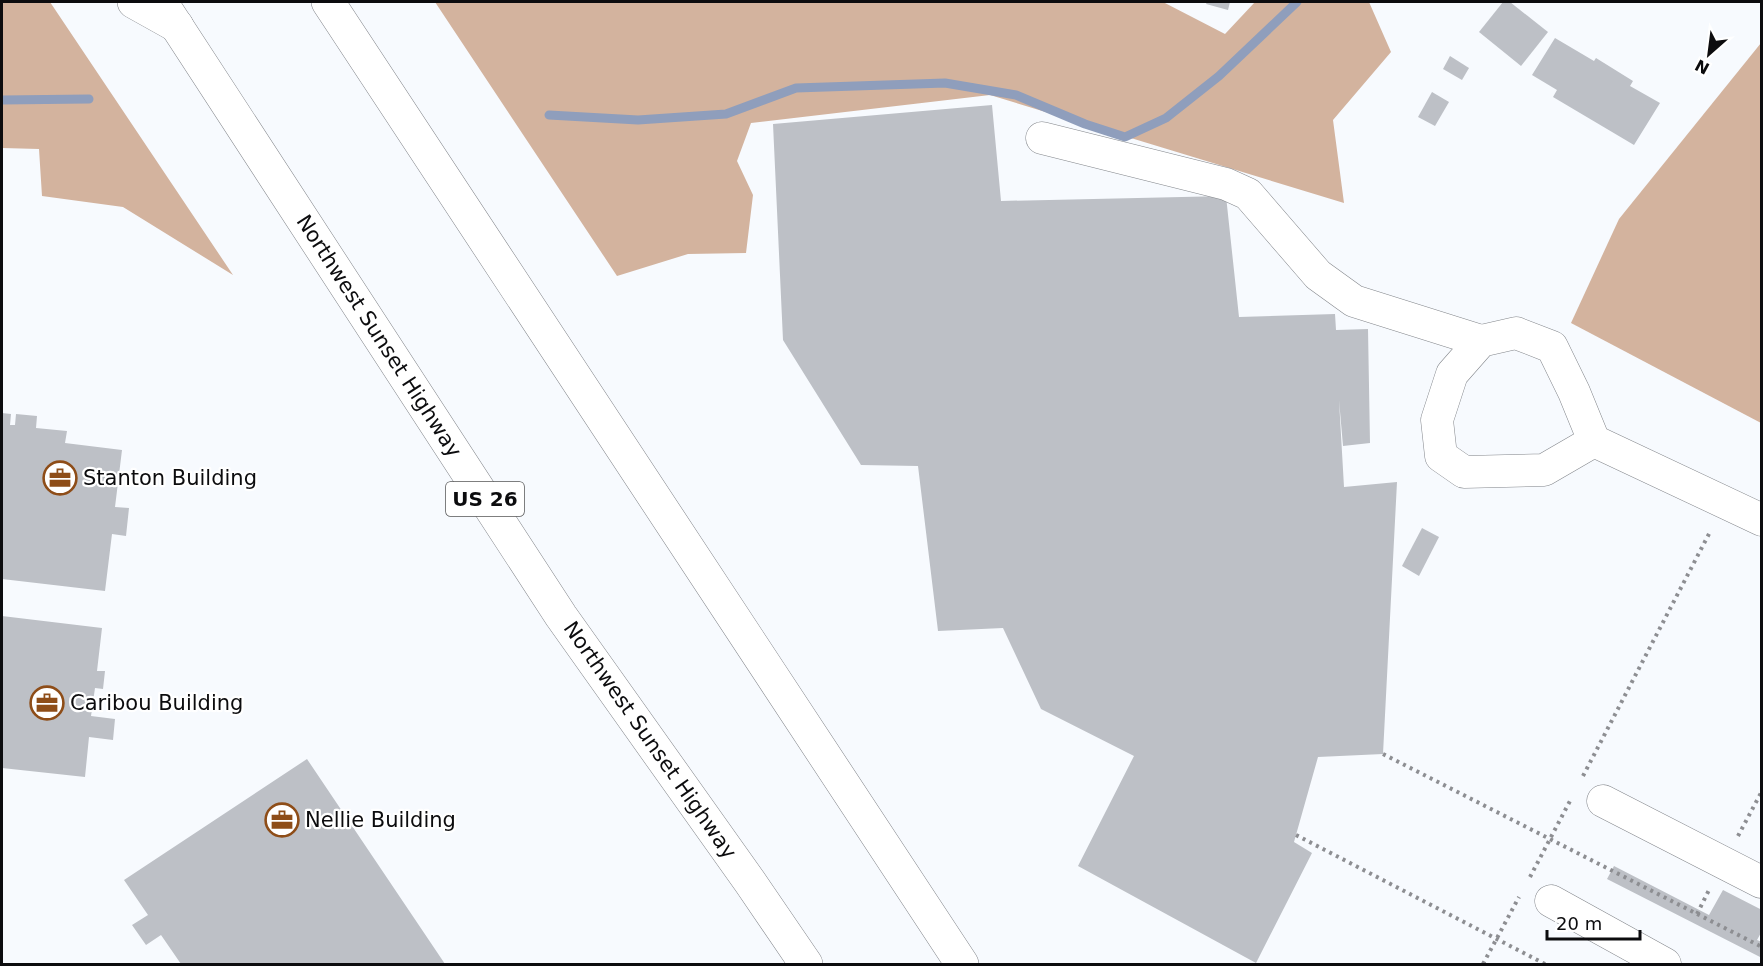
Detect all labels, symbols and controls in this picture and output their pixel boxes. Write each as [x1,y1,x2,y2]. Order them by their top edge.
north arrow [1679,24,1739,84]
text: N [1692,55,1713,78]
street label: Northwest Sunset Highway [292,210,466,462]
office icon: Stanton Building [42,460,78,496]
place label: Stanton Building [83,466,257,490]
road number: US 26 [446,482,524,516]
street label: Northwest Sunset Highway [559,617,741,863]
office icon: Caribou Building [29,685,65,721]
place label: Caribou Building [70,691,243,715]
office icon: Nellie Building [264,802,300,838]
place label: Nellie Building [305,808,456,832]
scale bar [1547,903,1640,941]
text: 20 m [1556,913,1602,934]

